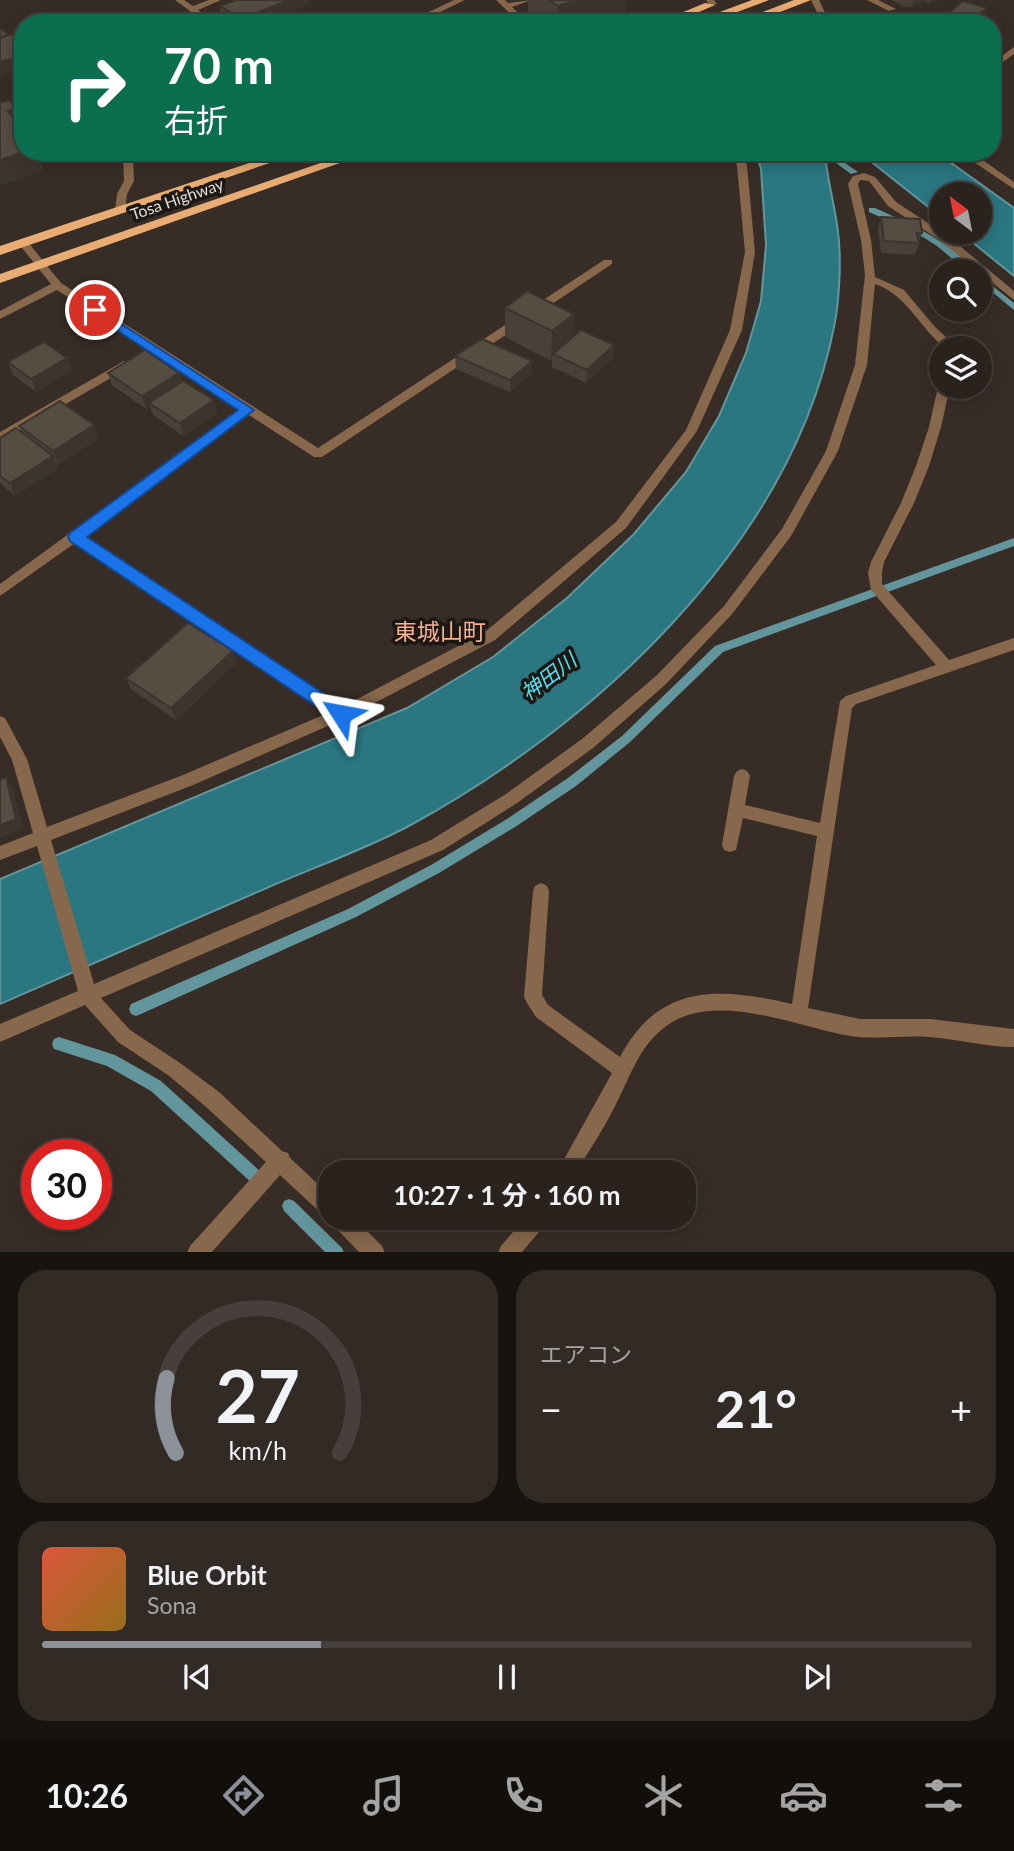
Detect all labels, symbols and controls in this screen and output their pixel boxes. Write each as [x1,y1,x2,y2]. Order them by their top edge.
text: 70 m [164,36,274,94]
icon: right [49,42,140,133]
text: 右折 [164,100,228,139]
street label: Tosa Highway [128,173,227,223]
north arrow [929,182,992,245]
map controls [929,182,992,399]
button: search [929,259,992,322]
pin [65,280,125,340]
icon: arrive [76,291,114,329]
button: layers [929,336,992,399]
district label: 東城山町 [394,617,486,645]
water label: 神田川 [515,646,582,705]
position arrow [304,677,378,751]
speed limit sign: 30 [21,1139,112,1230]
text: 10:27 · 1 分 · 160 m [393,1179,621,1211]
text: エアコン [540,1340,632,1368]
text: 27 [216,1351,300,1439]
text: 21° [715,1377,797,1439]
text: − [540,1386,562,1432]
text: + [950,1386,972,1432]
text: km/h [229,1434,287,1464]
text: Blue Orbit [147,1559,267,1591]
text: Sona [147,1591,197,1619]
icon: previous [178,1658,216,1696]
icon: pause [488,1658,526,1696]
icon: next [798,1658,836,1696]
icon: directions [219,1771,268,1820]
icon: music [359,1771,408,1820]
icon: phone [499,1771,548,1820]
icon: climate [639,1771,688,1820]
icon: car [779,1771,828,1820]
icon: filters [919,1771,968,1820]
text: 10:26 [46,1776,128,1815]

